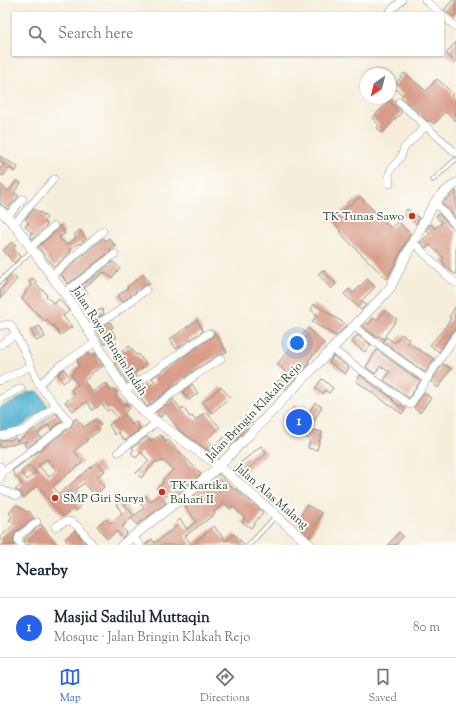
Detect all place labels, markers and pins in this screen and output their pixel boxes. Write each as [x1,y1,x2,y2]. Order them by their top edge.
place label: TK Tunas Sawo [322,208,404,226]
marker: TK Tunas Sawo [407,211,417,221]
pin: 1 [286,407,312,437]
place label: TK Kartika Bahari II [170,477,228,509]
marker: TK Kartika Bahari II [157,487,167,497]
place label: SMP Giri Surya [63,490,145,508]
marker: SMP Giri Surya [50,493,60,503]

